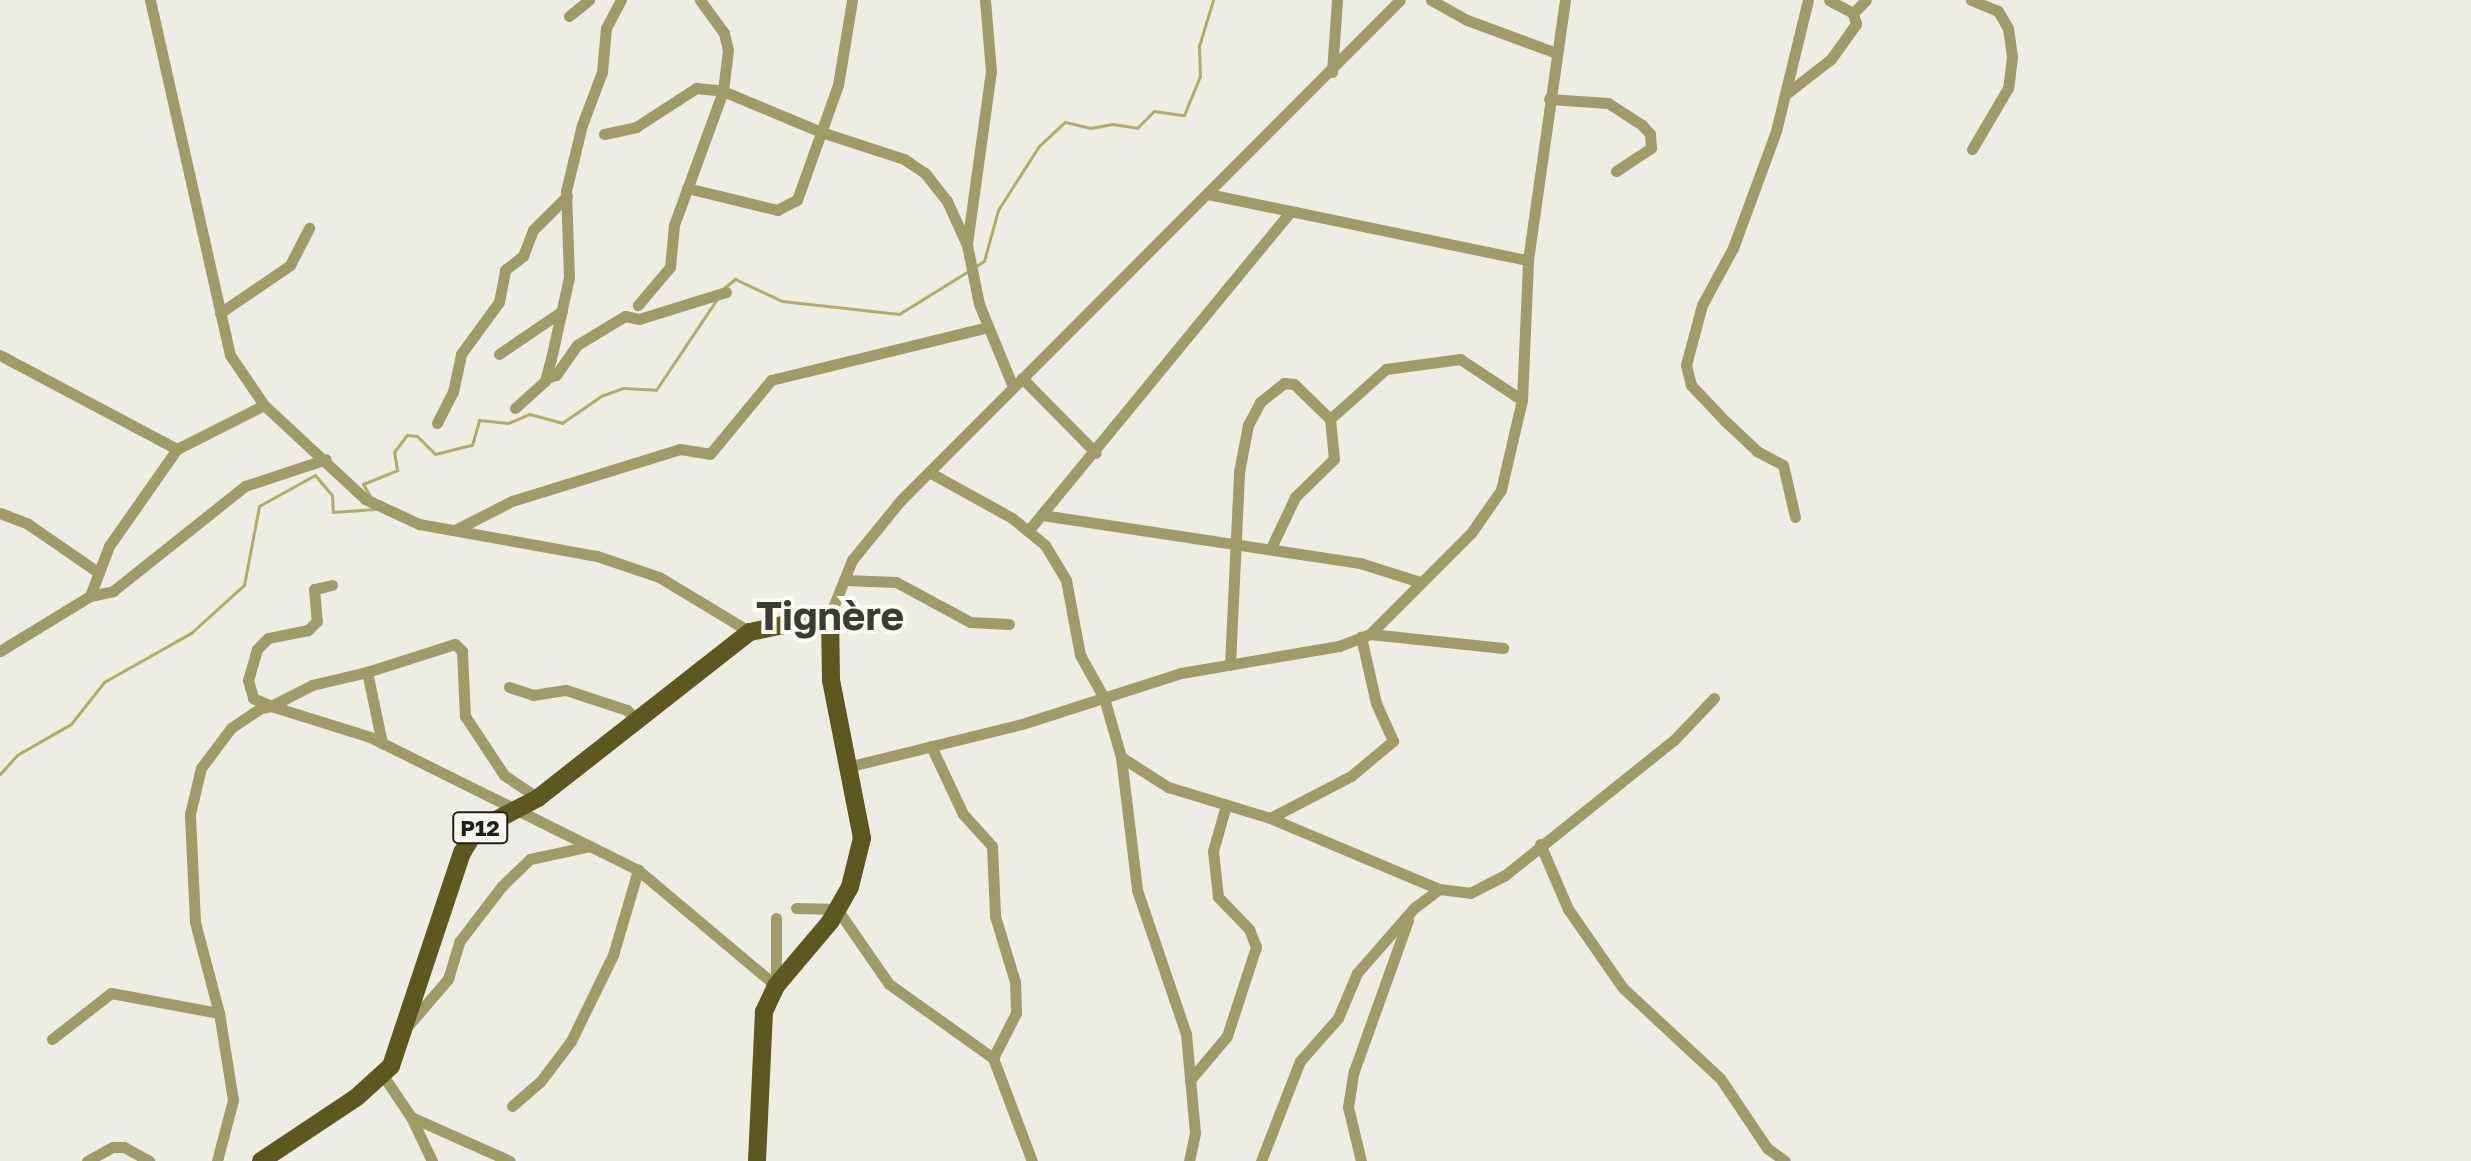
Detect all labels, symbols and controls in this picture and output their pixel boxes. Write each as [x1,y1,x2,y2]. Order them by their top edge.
district label: Tignère [756,591,904,639]
road number: P12 [452,810,508,846]

